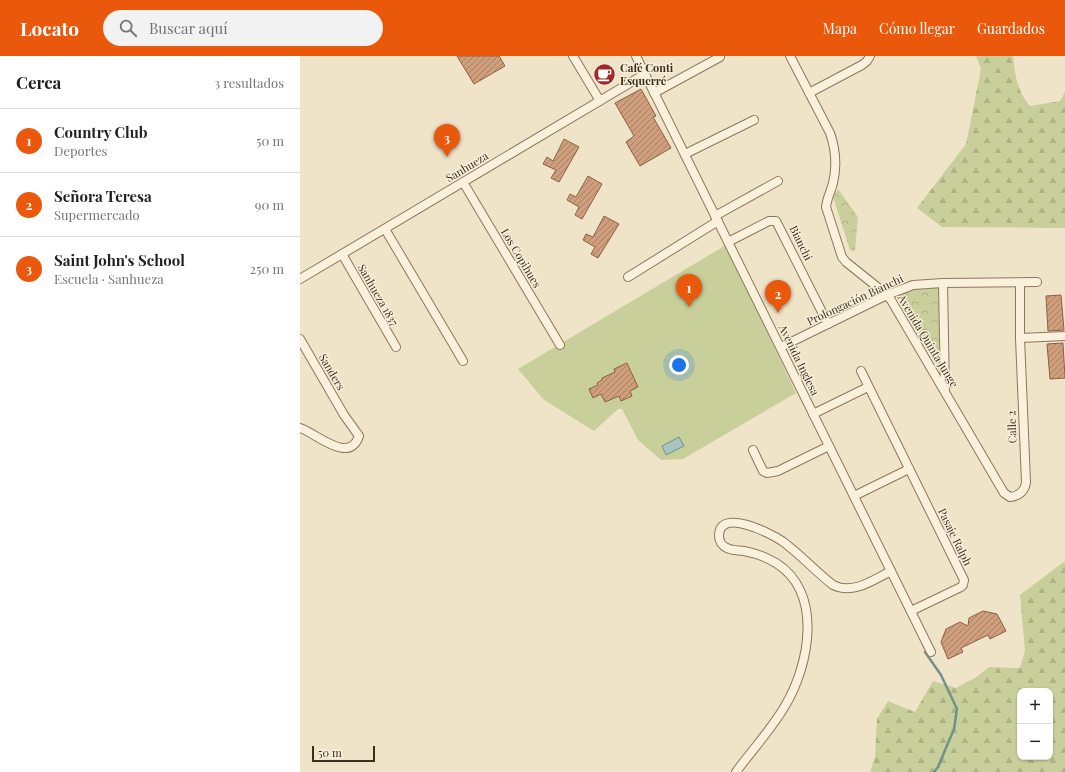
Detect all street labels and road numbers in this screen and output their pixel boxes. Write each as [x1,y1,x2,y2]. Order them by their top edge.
street label: Sanhueza [443,148,491,185]
street label: Bianchi [787,223,816,263]
street label: Los Copihues [498,225,545,290]
street label: Sanhueza 1837 [355,261,402,329]
street label: Prolongación Bianchi [804,271,905,328]
street label: Avenida Quinta Junge [894,291,962,390]
street label: Avenida Inglesa [775,321,823,398]
street label: Sanders [316,351,349,393]
street label: Calle 2 [1003,410,1020,444]
street label: Pasaje Ralph [935,506,976,568]

